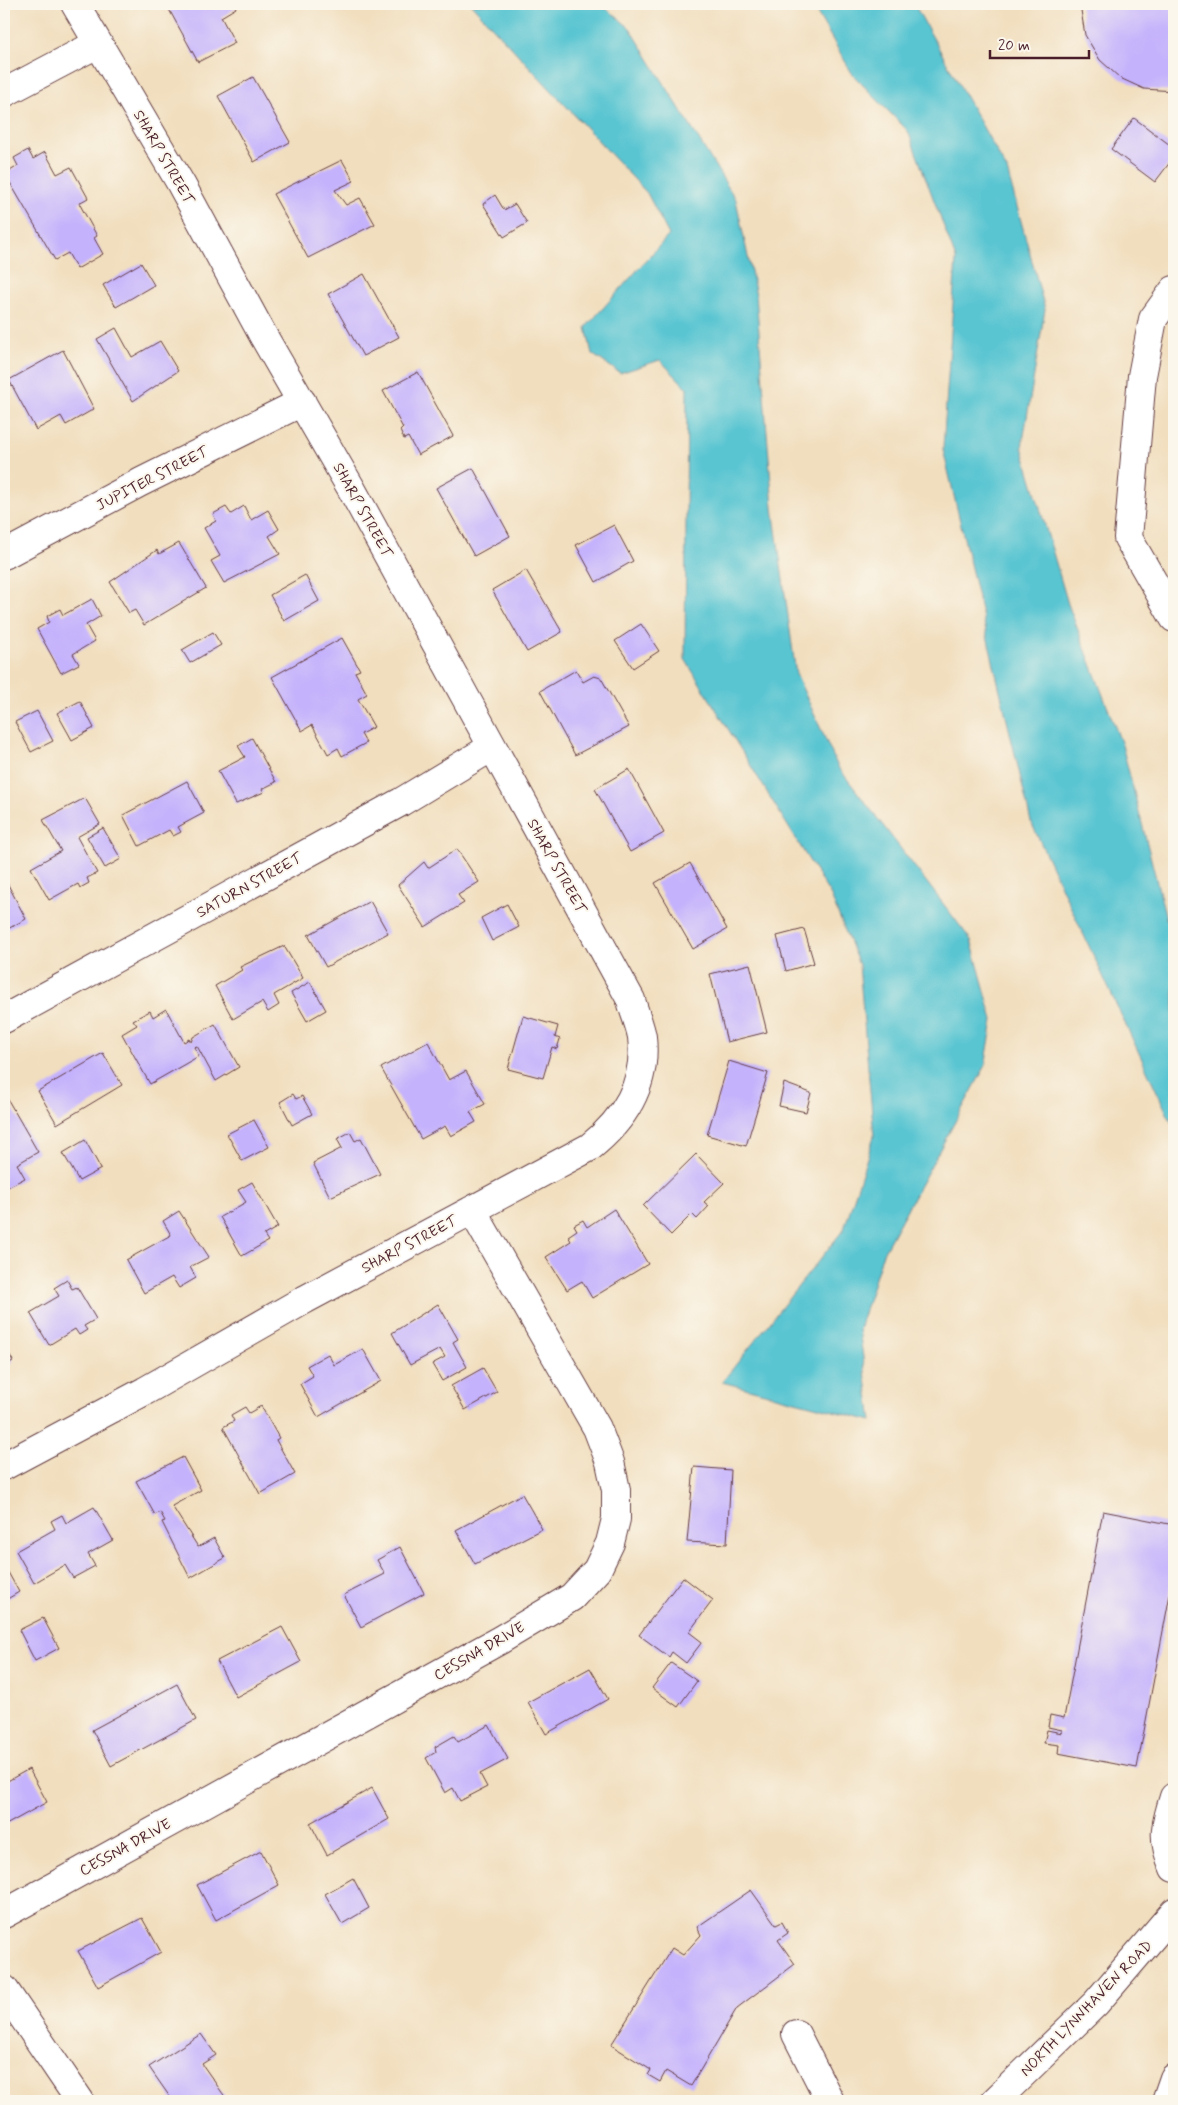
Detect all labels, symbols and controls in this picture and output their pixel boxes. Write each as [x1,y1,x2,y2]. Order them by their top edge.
scale bar [990,28,1089,60]
text: 20 m [998,36,1030,56]
street label: SHARP STREET [128,107,199,209]
street label: JUPITER STREET [93,442,212,516]
street label: SHARP STREET [328,459,397,562]
street label: SHARP STREET [522,815,591,918]
street label: SATURN STREET [193,848,306,923]
street label: SHARP STREET [358,1211,462,1279]
street label: CESSNA DRIVE [430,1618,529,1686]
street label: CESSNA DRIVE [76,1814,175,1881]
street label: NORTH LYNNHAVEN ROAD [1016,1936,1157,2081]

